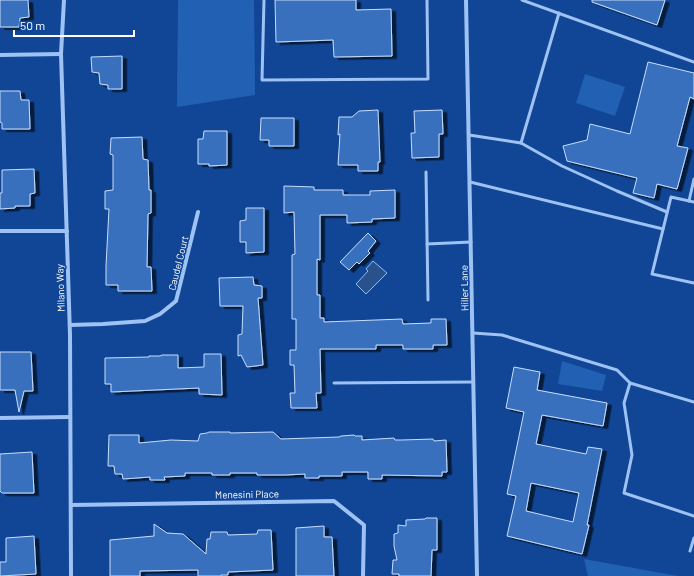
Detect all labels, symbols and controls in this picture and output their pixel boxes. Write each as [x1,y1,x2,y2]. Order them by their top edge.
scale bar [14,12,134,38]
text: 50 m [20,18,45,32]
street label: Caudel Court [165,234,191,292]
street label: Milano Way [53,263,67,312]
street label: Hiller Lane [458,265,470,311]
street label: Menesini Place [215,487,279,501]

